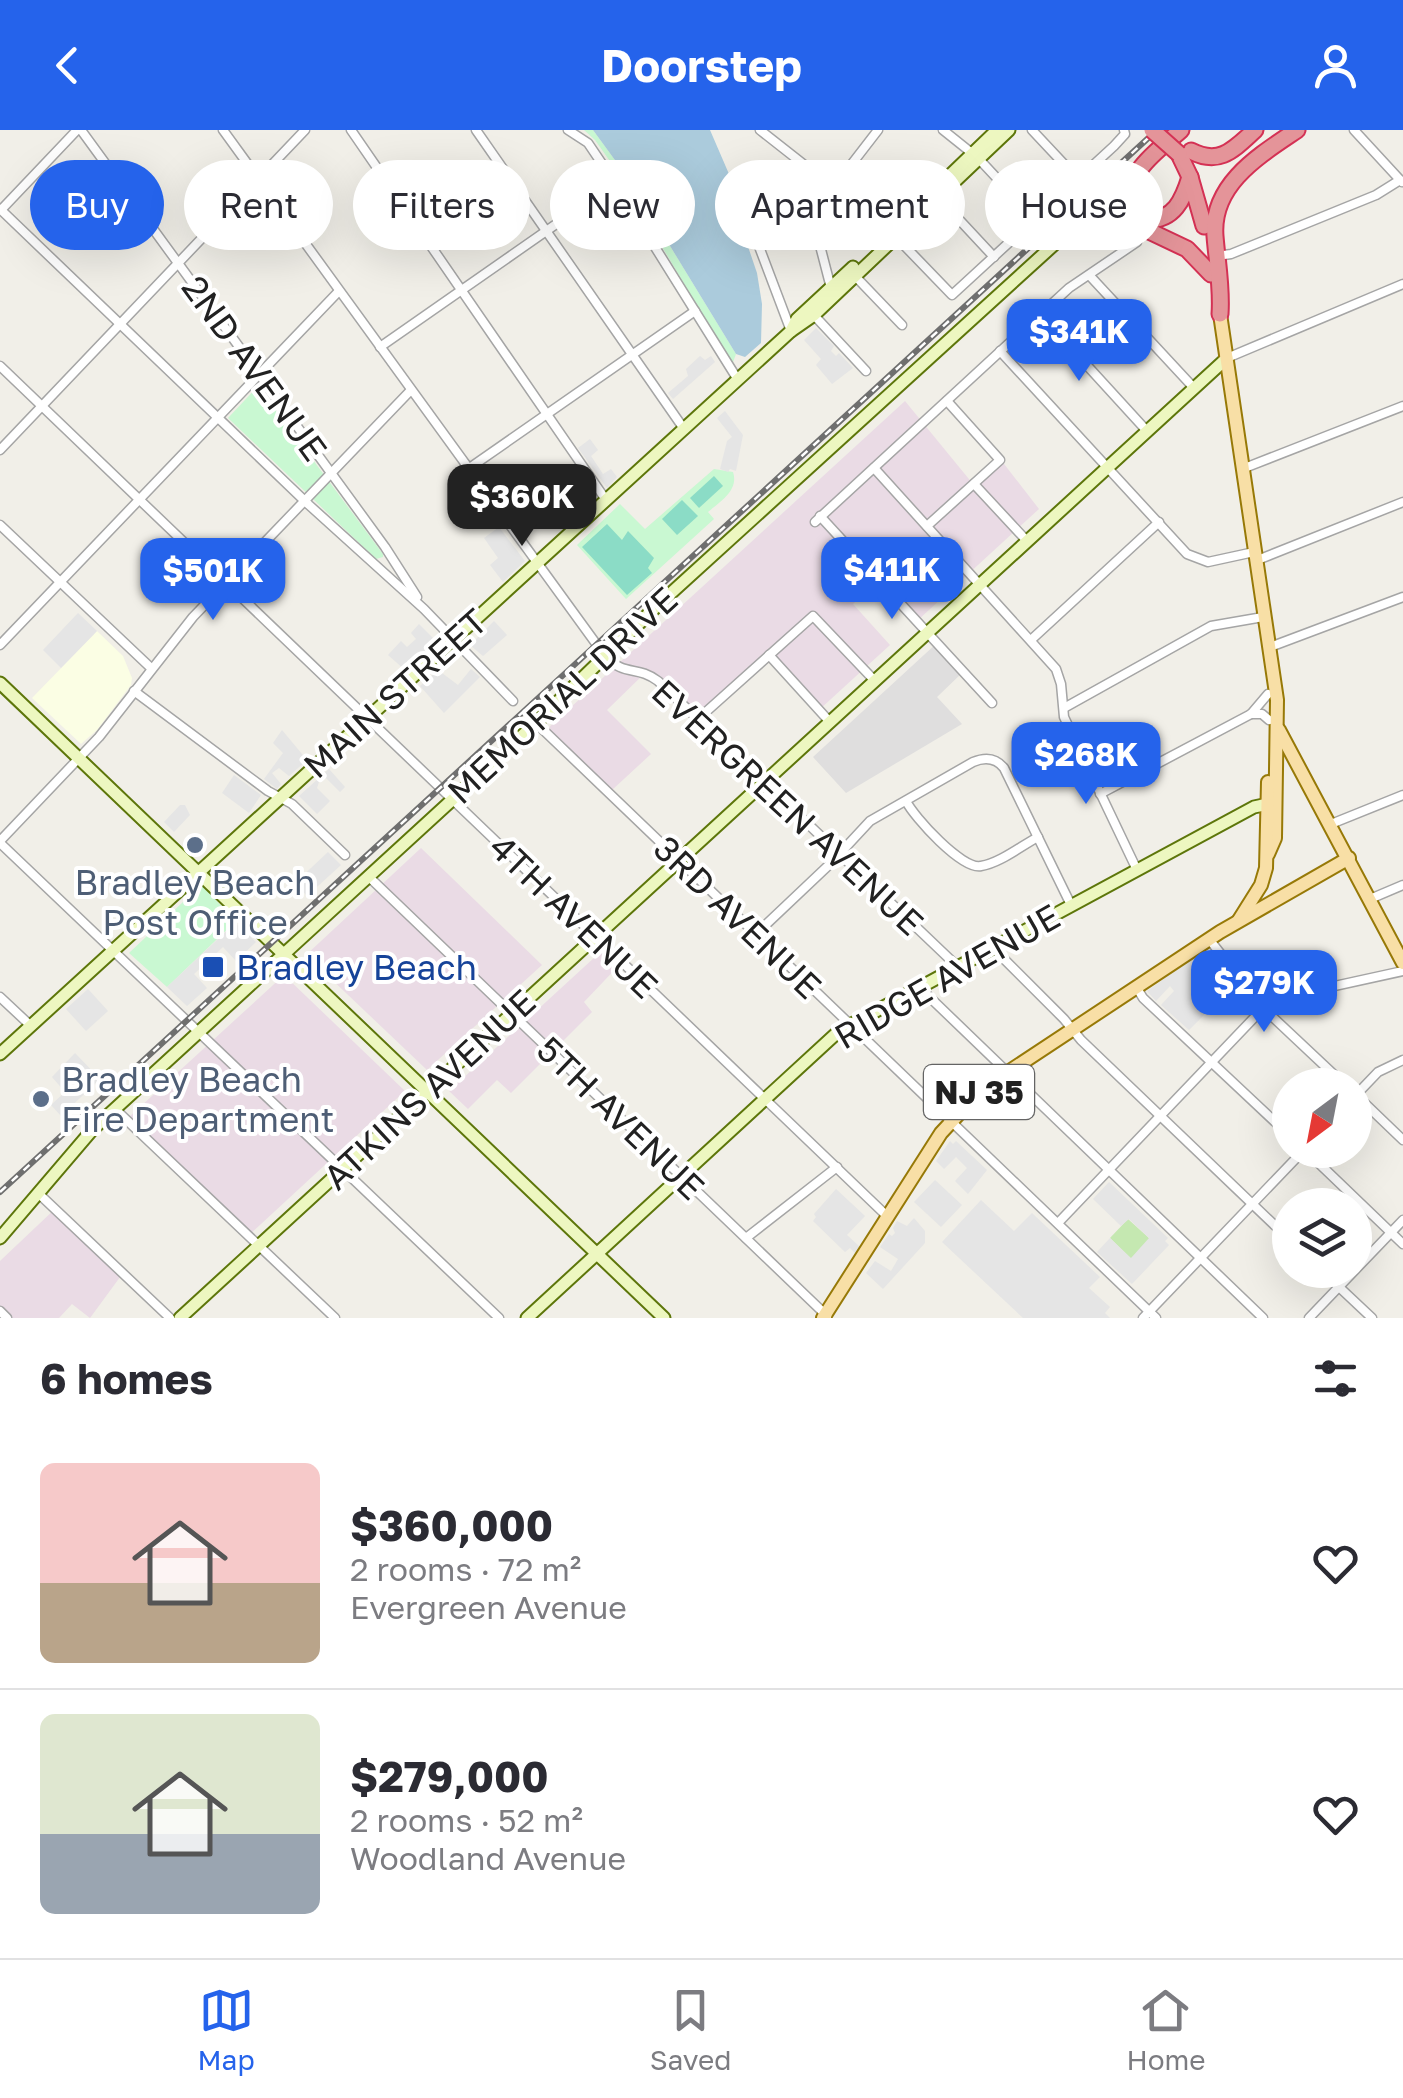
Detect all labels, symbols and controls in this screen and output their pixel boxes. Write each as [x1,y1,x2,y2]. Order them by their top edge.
icon: back [40,38,95,93]
text: Doorstep [601,38,802,92]
icon: person [1308,38,1363,93]
chip: Buy [30,160,164,250]
chip: Rent [184,160,333,250]
chip: Filters [353,160,530,250]
chip: New [550,160,695,250]
chip: Apartment [715,160,965,250]
chip: House [985,160,1163,250]
street label: 2ND AVENUE [174,267,336,469]
pin: $341K [1009,299,1149,384]
text: $341K [1029,312,1129,350]
pin: $360K [452,464,592,549]
text: $360K [469,477,575,515]
pin: $411K [822,537,962,622]
pin: $501K [143,538,283,623]
text: $411K [843,550,941,588]
text: $501K [162,551,264,589]
street label: MEMORIAL DRIVE [439,578,685,812]
street label: MAIN STREET [295,600,495,786]
street label: EVERGREEN AVENUE [644,670,932,944]
pin: $268K [1016,722,1156,807]
text: $268K [1034,735,1138,773]
street label: 4TH AVENUE [481,826,667,1006]
street label: 3RD AVENUE [646,827,830,1007]
marker: Bradley Beach Post Office [184,834,206,856]
place label: Bradley Beach Post Office [75,861,315,943]
street label: RIDGE AVENUE [827,895,1067,1057]
place label: Bradley Beach [236,946,477,988]
pin: $279K [1194,950,1334,1035]
marker: Bradley Beach [200,954,226,980]
text: $279K [1213,963,1315,1001]
street label: ATKINS AVENUE [315,980,543,1198]
street label: 5TH AVENUE [529,1028,713,1208]
place label: Bradley Beach Fire Department [61,1058,334,1140]
road number: NJ 35 [924,1065,1034,1119]
north arrow [1272,1068,1372,1168]
map controls [1272,1068,1372,1288]
marker: Bradley Beach Fire Department [30,1088,52,1110]
button: layers [1272,1188,1372,1288]
icon: filters [1308,1351,1363,1406]
text: 6 homes [40,1353,213,1403]
text: $360,000 [350,1500,553,1550]
icon: home [120,1503,240,1623]
icon: heart [1308,1536,1363,1591]
text: 2 rooms · 72 m² [350,1550,581,1588]
text: Evergreen Avenue [350,1588,627,1626]
text: $279,000 [350,1751,549,1801]
icon: home [120,1754,240,1874]
icon: heart [1308,1787,1363,1842]
text: 2 rooms · 52 m² [350,1801,583,1839]
text: Woodland Avenue [350,1839,626,1877]
tab: Map [198,1983,255,2076]
tab: Saved [650,1983,731,2076]
tab: Home [1126,1983,1206,2076]

